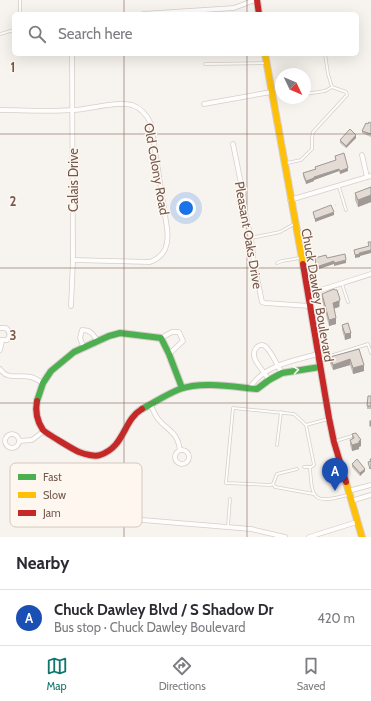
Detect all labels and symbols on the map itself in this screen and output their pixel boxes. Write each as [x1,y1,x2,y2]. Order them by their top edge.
text: 1 [11,59,15,75]
north arrow [275,68,311,104]
street label: Old Colony Road [141,122,173,216]
street label: Calais Drive [65,148,81,212]
street label: Pleasant Oaks Drive [232,180,266,290]
text: 2 [10,193,17,209]
your location [176,198,196,218]
street label: Chuck Dawley Boulevard [298,227,338,363]
text: 3 [9,327,17,343]
one-way arrow [293,366,299,375]
pin: A [322,458,348,491]
legend [10,463,142,527]
text: Fast [43,470,62,484]
text: Slow [43,488,66,502]
text: Jam [42,506,61,520]

